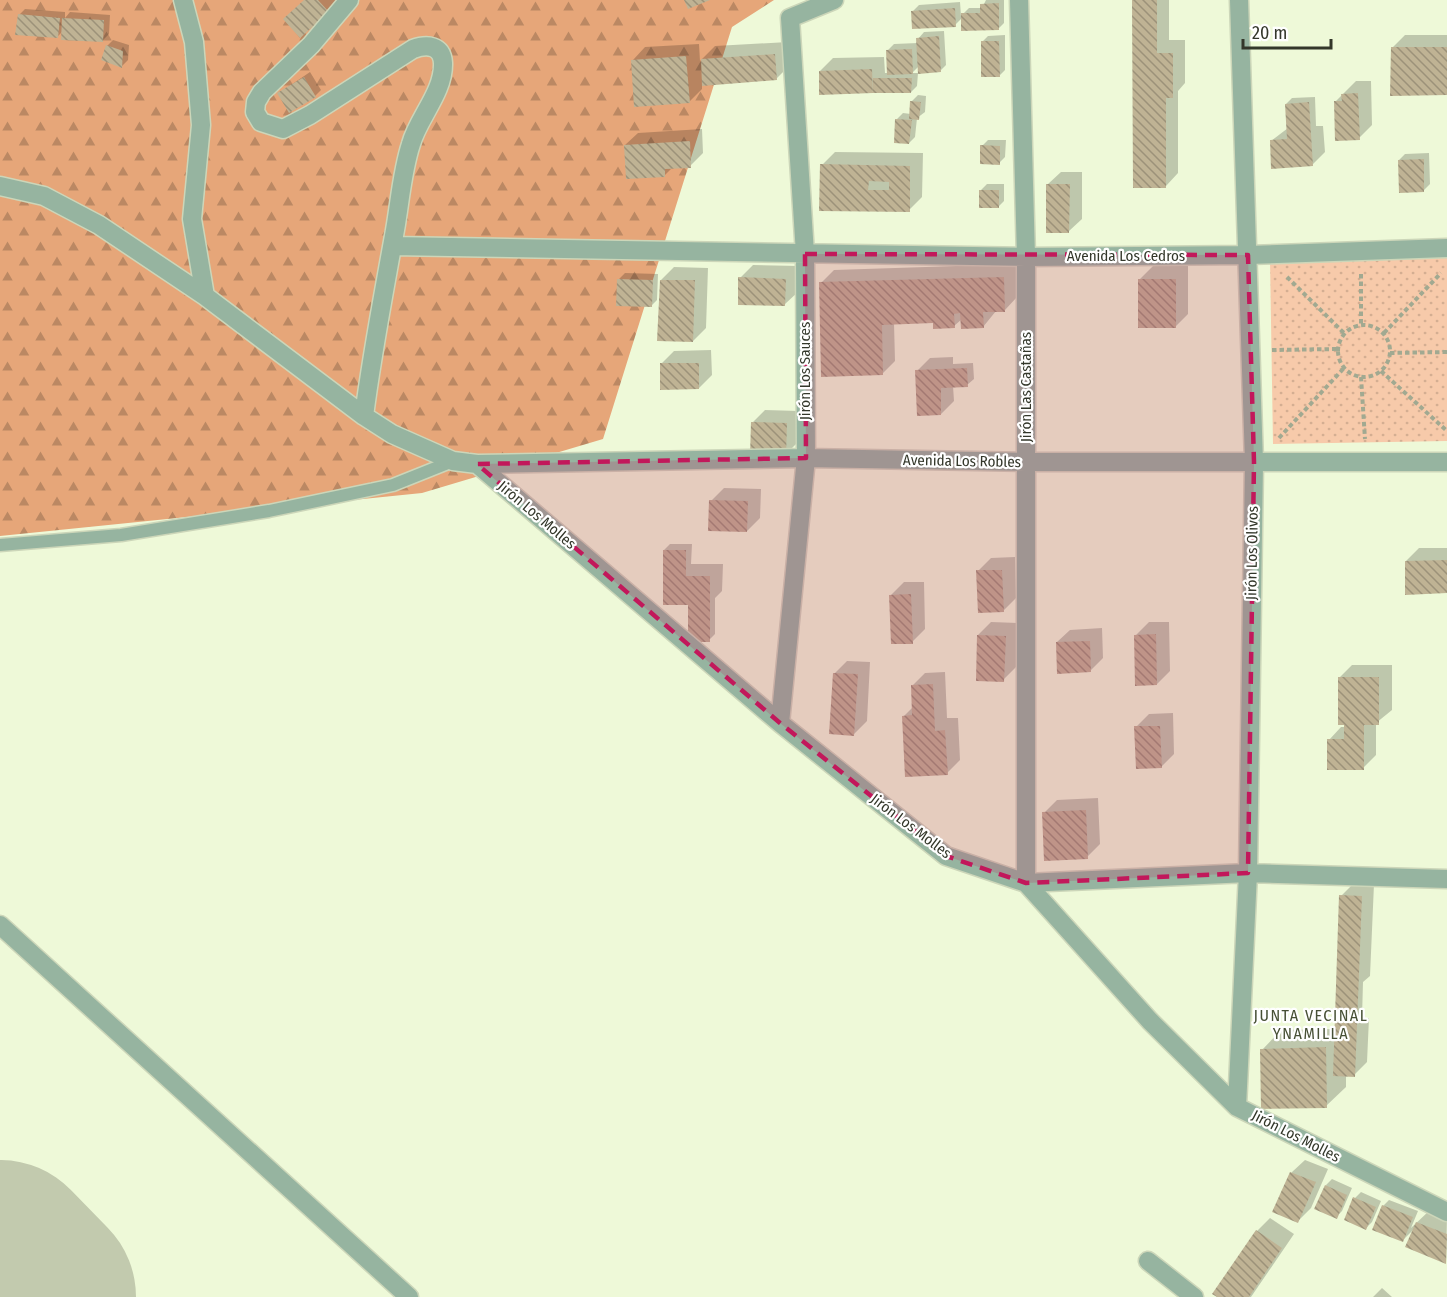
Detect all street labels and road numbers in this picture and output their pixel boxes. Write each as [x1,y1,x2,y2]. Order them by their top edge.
street label: Avenida Los Cedros [1067,247,1185,265]
street label: Jirón Los Sauces [796,322,814,420]
street label: Jirón Las Castañas [1017,332,1035,442]
street label: Avenida Los Robles [903,451,1021,471]
street label: Jirón Los Molles [494,477,580,553]
street label: Jirón Los Olivos [1242,506,1262,600]
street label: Jirón Los Molles [867,790,955,862]
street label: Jirón Los Molles [1249,1106,1343,1166]

